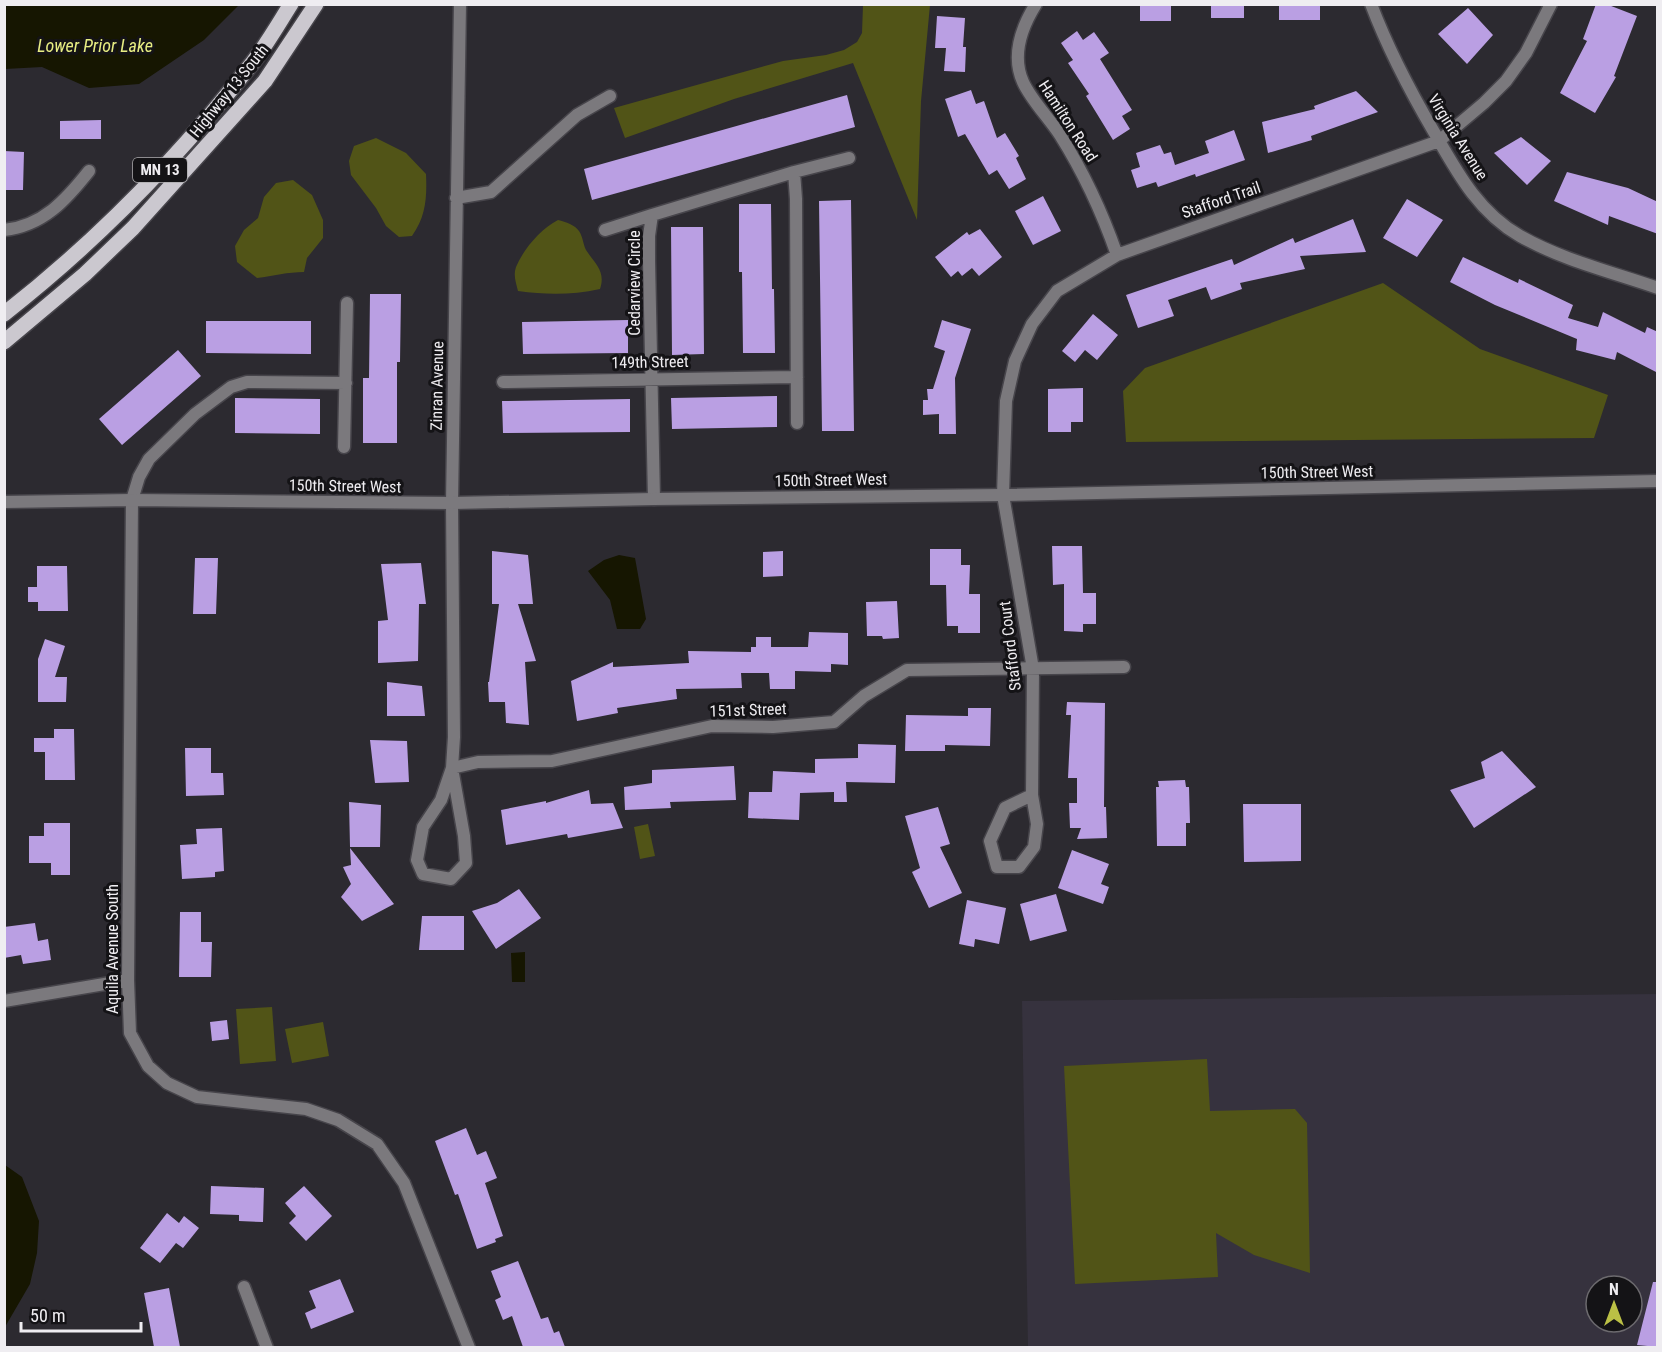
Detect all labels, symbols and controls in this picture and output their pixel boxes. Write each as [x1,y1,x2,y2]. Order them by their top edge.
water label: Lower Prior Lake [37,35,153,56]
street label: Highway 13 South [186,41,272,141]
street label: Hamilton Road [1035,77,1101,165]
street label: Virginia Avenue [1424,91,1492,183]
road number: MN 13 [133,158,187,182]
street label: Stafford Trail [1179,178,1263,222]
street label: Cedarview Circle [625,230,644,336]
street label: Zinran Avenue [427,341,447,431]
street label: 149th Street [611,352,689,372]
street label: 150th Street West [1261,462,1374,482]
street label: 150th Street West [775,470,888,490]
street label: 150th Street West [289,476,402,496]
street label: Stafford Court [995,600,1025,692]
street label: 151st Street [709,699,787,721]
street label: Aquila Avenue South [103,884,122,1014]
north arrow [1584,1274,1644,1334]
text: N [1609,1280,1619,1299]
scale bar [21,1295,141,1333]
text: 50 m [30,1305,65,1326]

